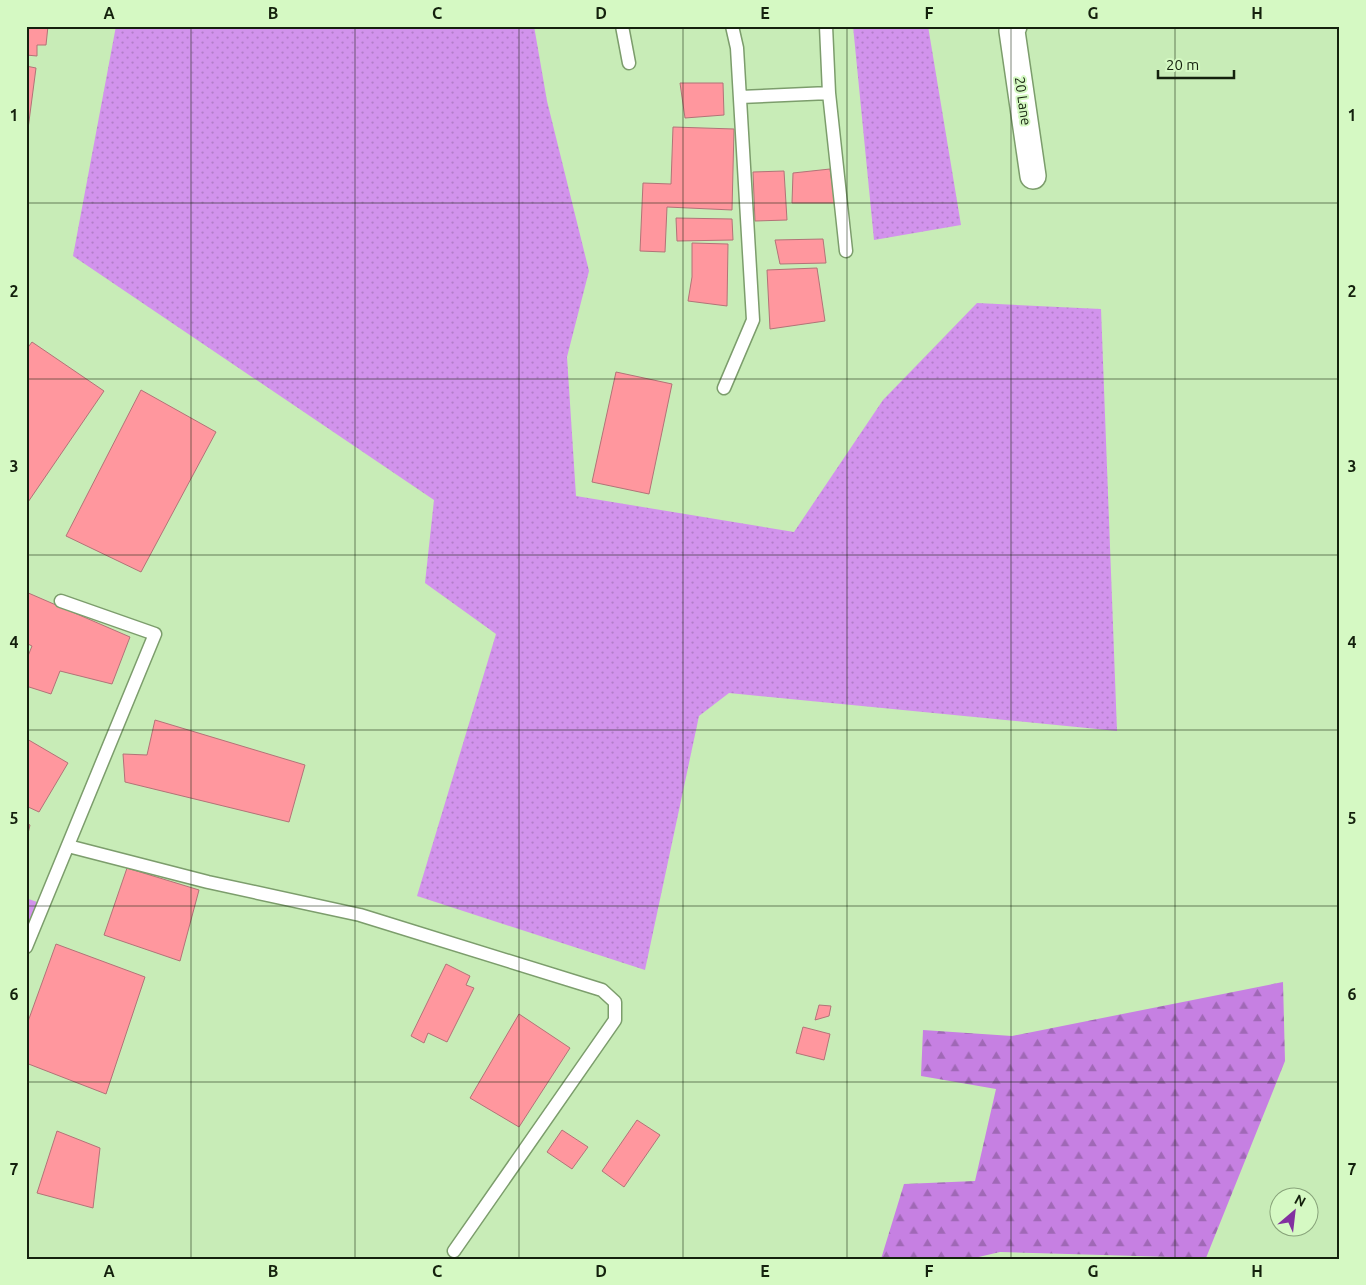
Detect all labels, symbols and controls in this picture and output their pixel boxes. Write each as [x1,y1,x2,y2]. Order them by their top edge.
text: A [103,4,115,22]
text: B [268,4,278,22]
text: C [432,4,442,22]
text: D [595,4,607,22]
text: E [760,4,770,22]
text: F [925,4,934,22]
text: G [1087,4,1099,22]
text: H [1251,4,1263,22]
scale bar [1158,48,1235,80]
text: 20 m [1166,56,1199,73]
street label: 20 Lane [1012,76,1034,126]
text: 1 [9,106,19,124]
text: 1 [1347,106,1357,124]
text: 2 [9,282,19,300]
text: 2 [1347,282,1357,300]
text: 3 [9,457,19,475]
text: 3 [1347,457,1357,475]
text: 4 [9,633,19,651]
text: 4 [1347,633,1357,651]
text: 5 [9,809,19,827]
text: 5 [1347,809,1357,827]
text: 6 [9,985,19,1003]
text: 6 [1347,985,1357,1003]
text: 7 [9,1160,19,1178]
text: 7 [1347,1160,1357,1178]
north arrow [1268,1188,1318,1238]
text: N [1292,1191,1308,1210]
text: A [103,1262,115,1280]
text: B [268,1262,278,1280]
text: C [432,1262,442,1280]
text: D [595,1262,607,1280]
text: E [760,1262,770,1280]
text: F [925,1262,934,1280]
text: G [1087,1262,1099,1280]
text: H [1251,1262,1263,1280]

